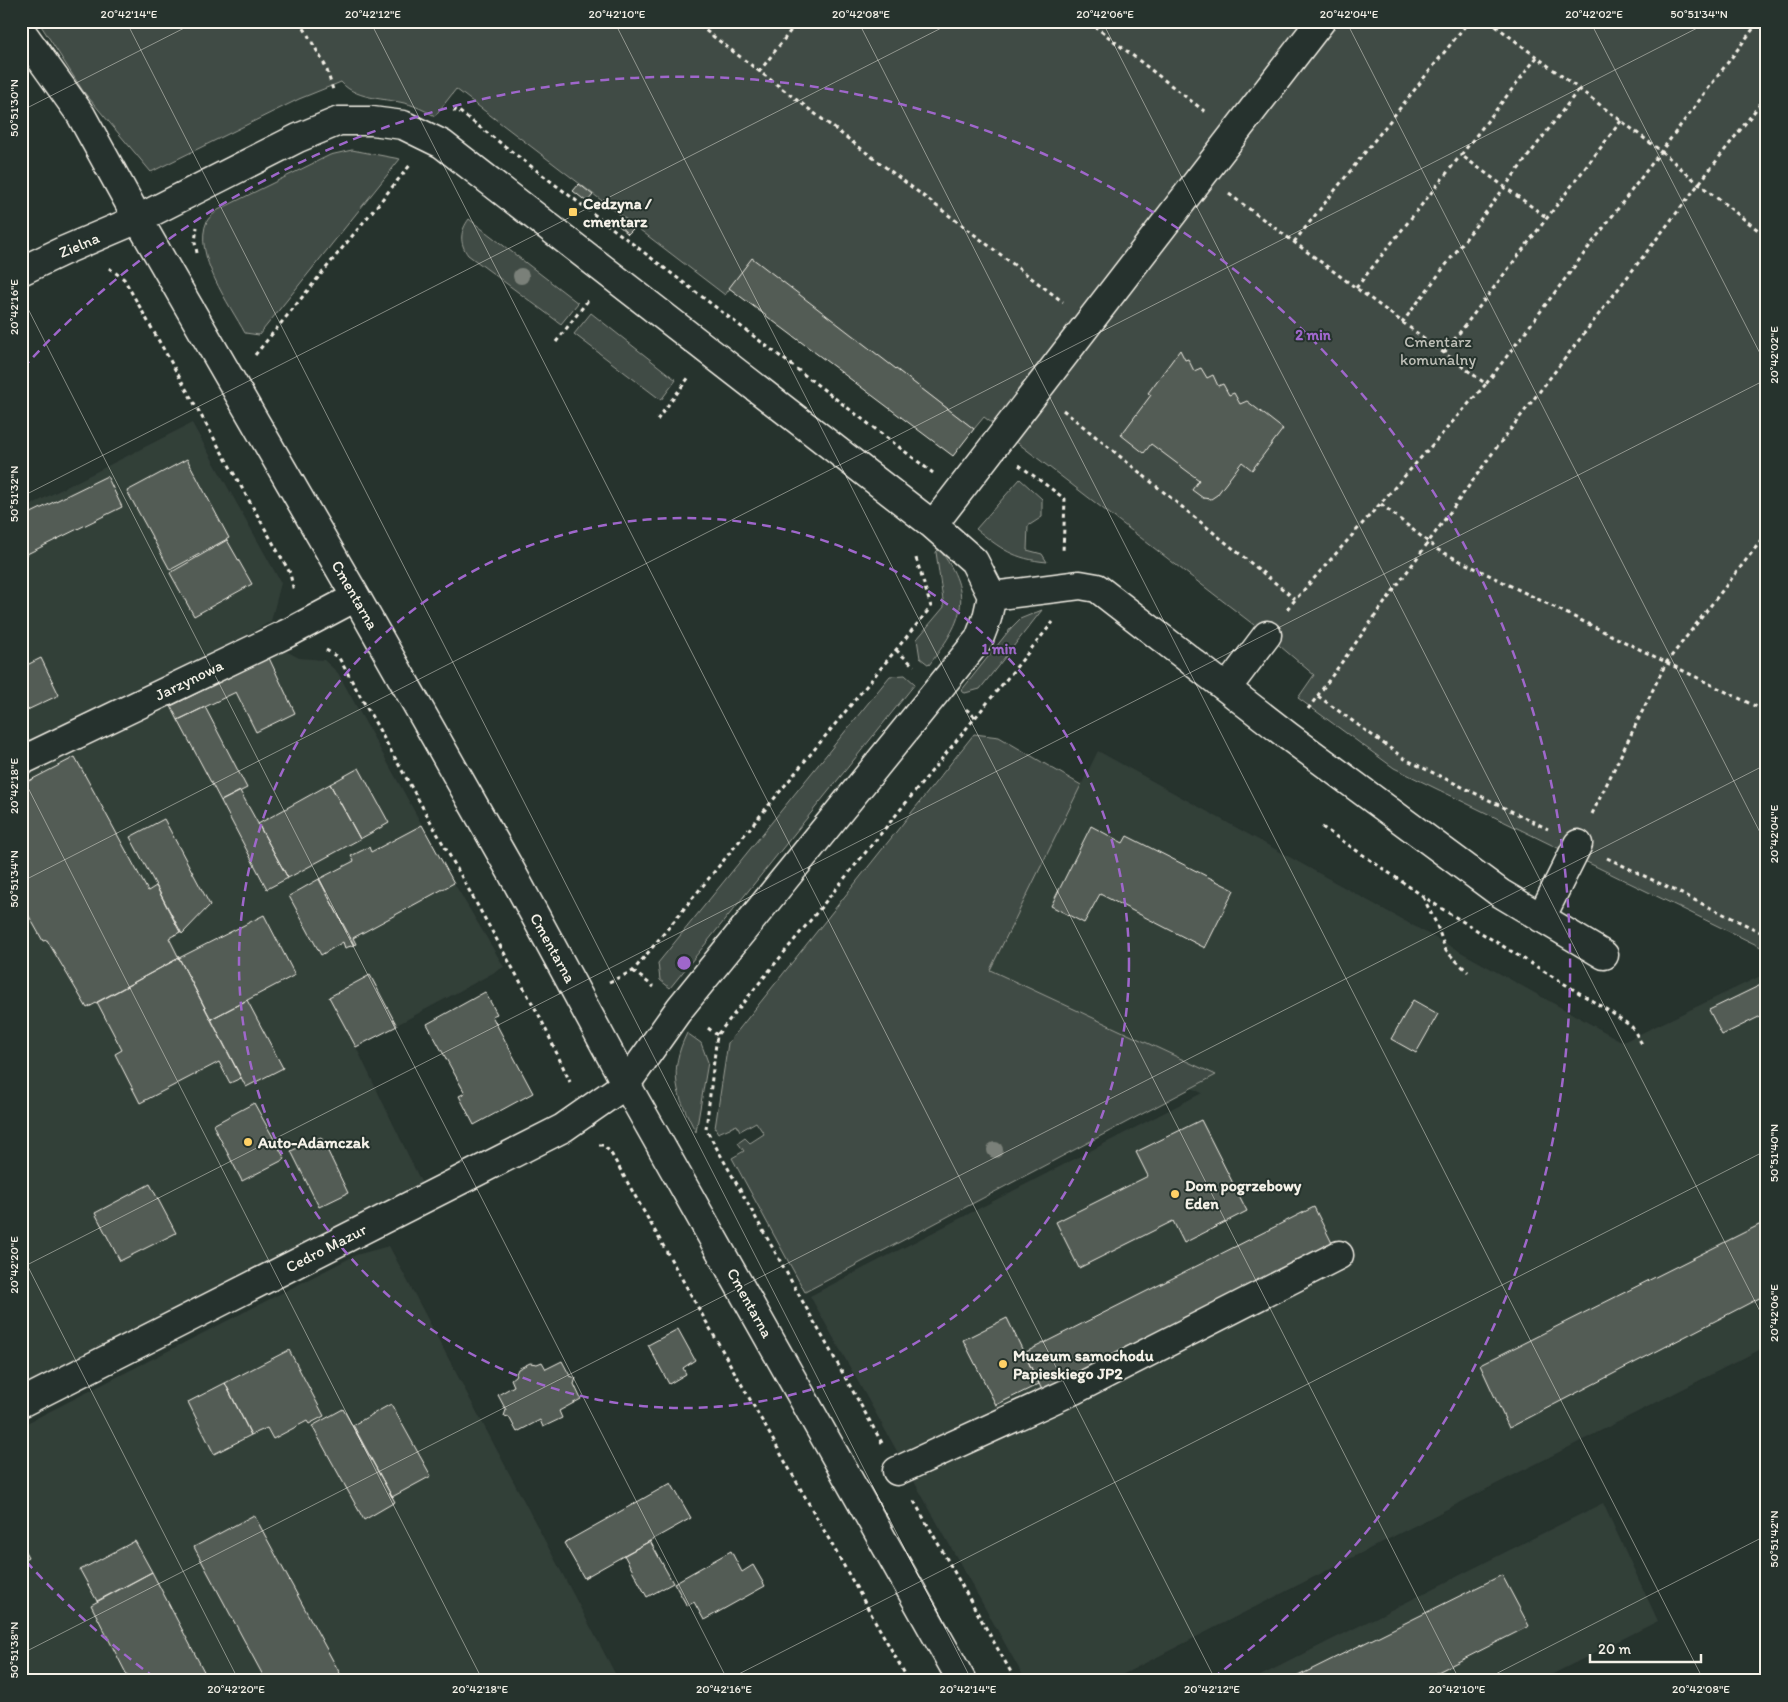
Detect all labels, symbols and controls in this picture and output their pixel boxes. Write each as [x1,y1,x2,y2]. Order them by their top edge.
text: 20°42'14"E [101,7,158,21]
text: 20°42'12"E [345,7,401,21]
text: 20°42'10"E [589,7,646,21]
text: 20°42'08"E [832,7,890,21]
text: 20°42'06"E [1076,7,1134,21]
text: 20°42'04"E [1320,7,1379,21]
text: 20°42'02"E [1565,7,1623,21]
text: 50°51'34"N [1670,7,1728,21]
text: 50°51'30"N [7,79,21,137]
place label: Cedzyna / cmentarz [583,194,652,231]
marker: Cedzyna / cmentarz [567,206,579,218]
street label: Zielna [56,228,103,262]
text: 20°42'16"E [7,279,21,335]
text: 2 min [1295,326,1332,344]
text: 20°42'02"E [1767,326,1781,384]
park label: Cmentarz komunalny [1400,332,1476,369]
text: 50°51'32"N [7,466,21,522]
street label: Cmentarna [328,557,383,634]
text: 1 min [982,640,1017,658]
street label: Jarzynowa [152,655,227,705]
text: 20°42'18"E [7,758,21,814]
text: 20°42'04"E [1767,804,1781,863]
text: 50°51'34"N [7,850,21,908]
street label: Cmentarna [526,910,580,987]
centre of rings [675,954,693,972]
text: 50°51'40"N [1767,1124,1781,1182]
place label: Auto-Adamczak [257,1133,370,1152]
marker: Auto-Adamczak [242,1136,254,1148]
place label: Dom pogrzebowy Eden [1185,1176,1302,1213]
marker: Dom pogrzebowy Eden [1169,1188,1181,1200]
street label: Cedro Mazur [282,1219,370,1277]
text: 20°42'20"E [7,1236,21,1294]
street label: Cmentarna [723,1265,777,1342]
text: 20°42'06"E [1767,1284,1781,1342]
place label: Muzeum samochodu Papieskiego JP2 [1013,1346,1154,1384]
marker: Muzeum samochodu Papieskiego JP2 [997,1358,1009,1370]
text: 50°51'42"N [1767,1510,1781,1568]
text: 50°51'38"N [7,1622,21,1678]
scale bar [1590,1632,1702,1664]
text: 20 m [1598,1640,1632,1658]
text: 20°42'20"E [207,1682,265,1696]
text: 20°42'18"E [452,1682,508,1696]
text: 20°42'16"E [696,1682,752,1696]
text: 20°42'14"E [940,1682,997,1696]
text: 20°42'12"E [1184,1682,1240,1696]
text: 20°42'10"E [1429,1682,1486,1696]
text: 20°42'08"E [1672,1682,1730,1696]

